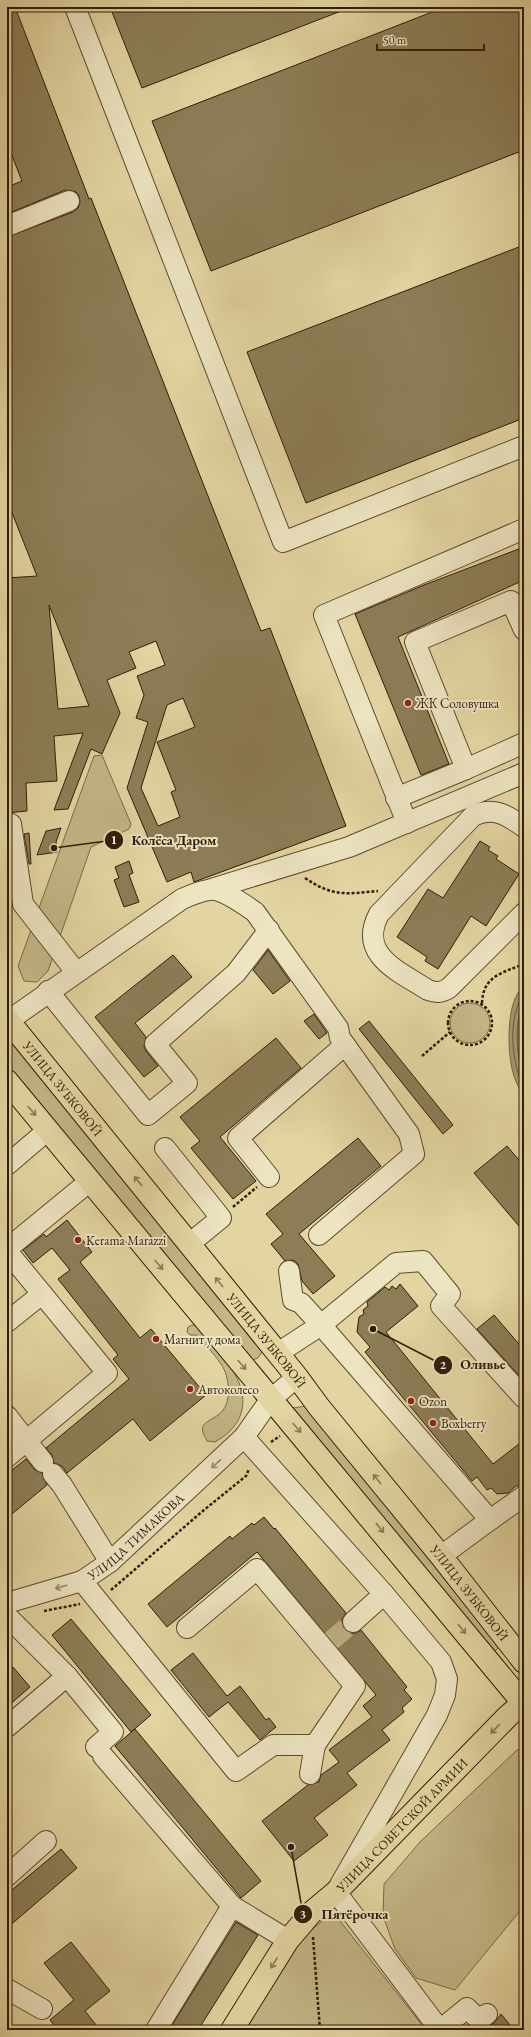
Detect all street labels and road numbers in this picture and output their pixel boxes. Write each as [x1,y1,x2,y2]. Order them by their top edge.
street label: УЛИЦА ЗУБКОВОЙ [19,1037,106,1140]
street label: УЛИЦА ЗУБКОВОЙ [222,1289,310,1391]
street label: УЛИЦА ТИМАКОВА [83,1489,188,1584]
street label: УЛИЦА ЗУБКОВОЙ [426,1541,512,1645]
street label: УЛИЦА СОВЕТСКОЙ АРМИИ [332,1754,471,1896]

